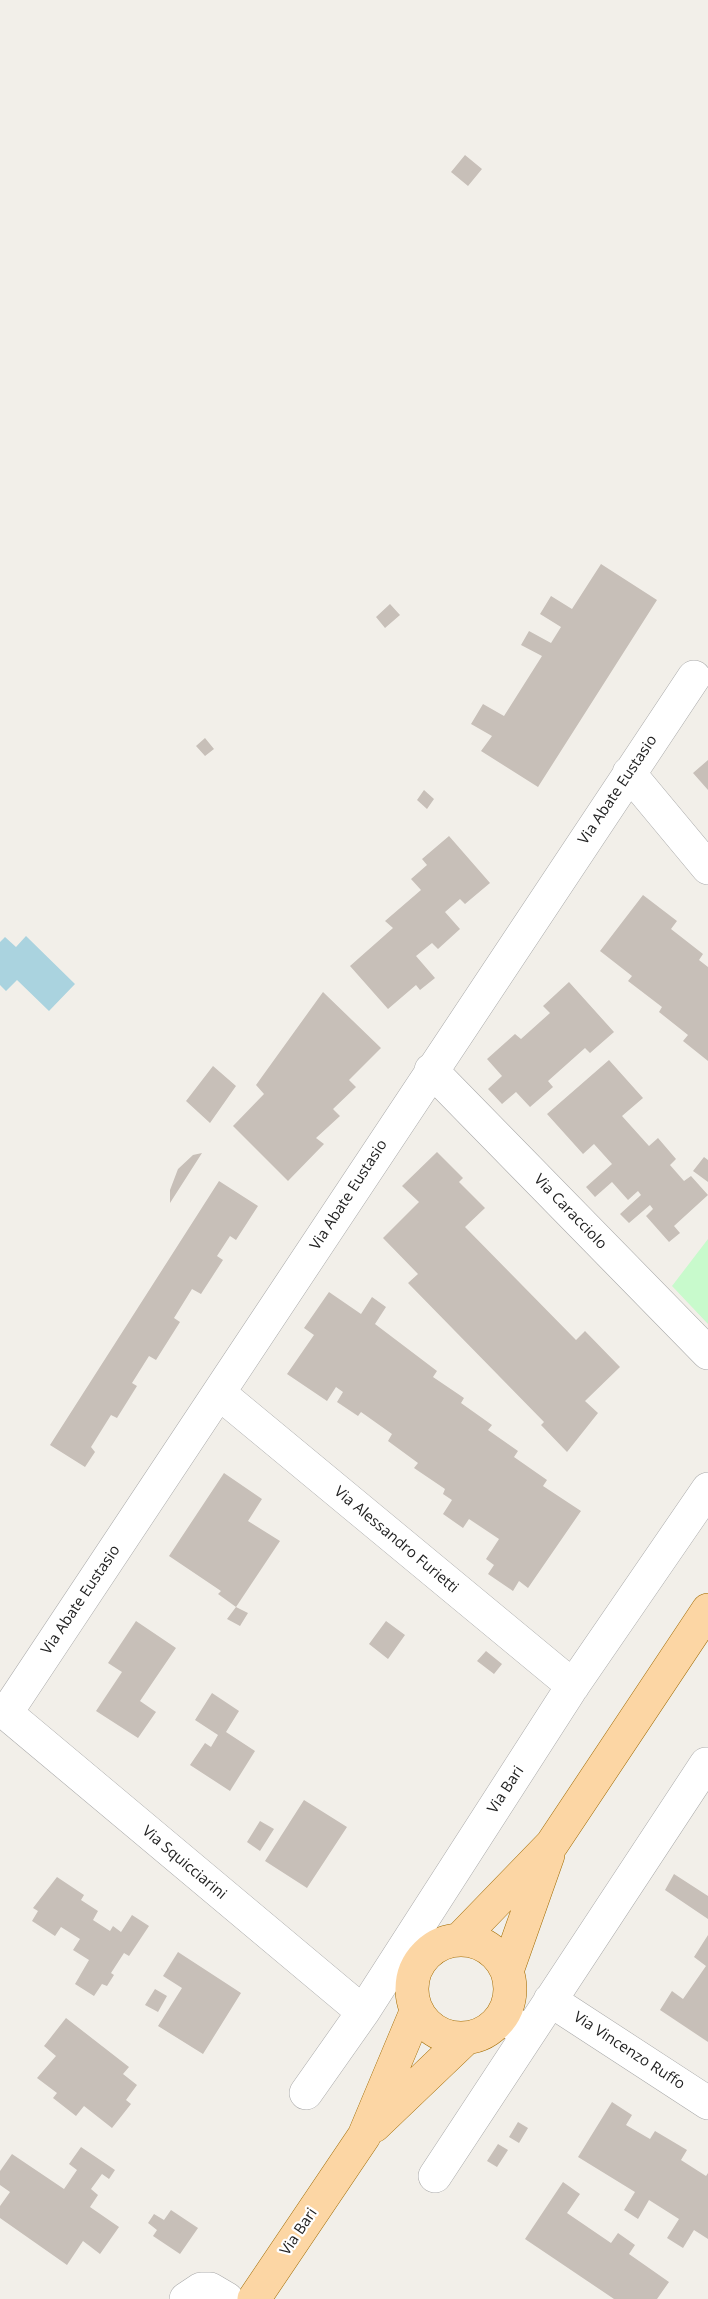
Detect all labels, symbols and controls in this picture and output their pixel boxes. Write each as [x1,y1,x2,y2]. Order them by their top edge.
street label: Via Abate Eustasio [575,732,661,848]
street label: Via Abate Eustasio [307,1136,391,1254]
street label: Via Caracciolo [530,1171,610,1253]
street label: Via Alessandro Furietti [330,1483,462,1597]
street label: Via Abate Eustasio [38,1542,124,1658]
street label: Via Bari [484,1763,528,1817]
street label: Via Squicciarini [138,1822,230,1904]
street label: Via Vincenzo Ruffo [570,2008,688,2094]
street label: Via Bari [277,2205,321,2259]

